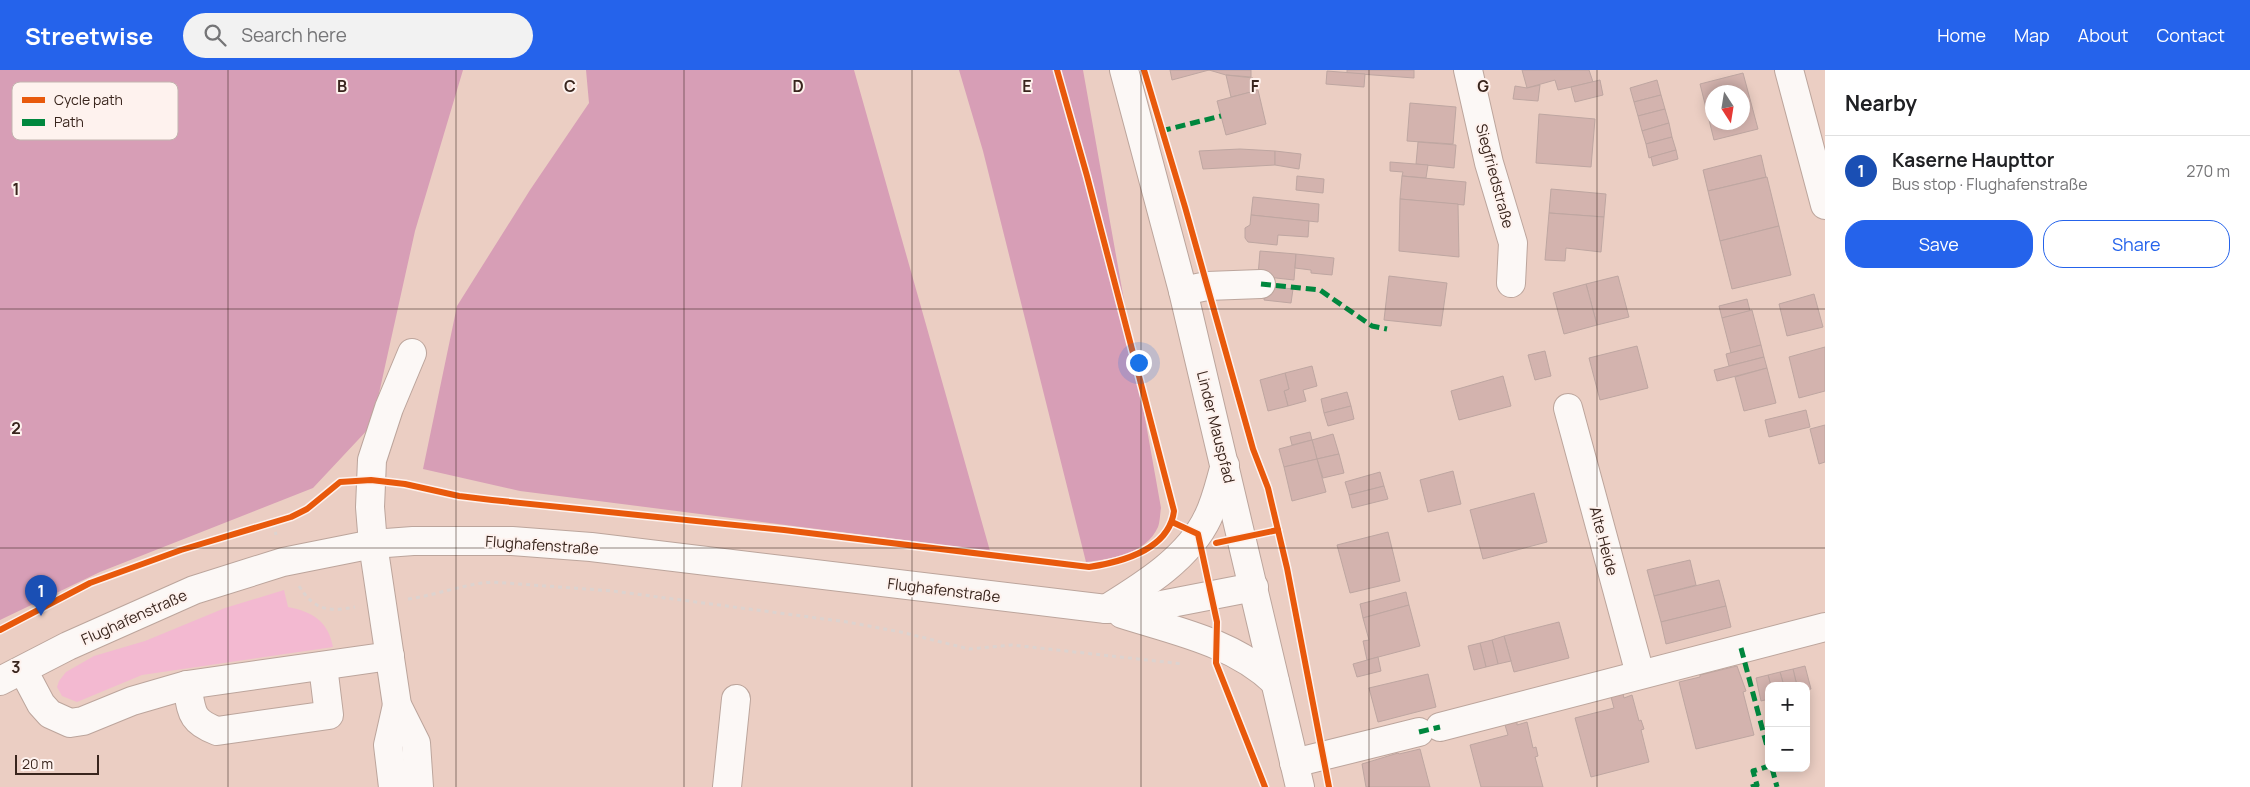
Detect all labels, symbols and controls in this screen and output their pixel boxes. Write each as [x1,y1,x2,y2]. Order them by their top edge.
search box [183,13,533,58]
text: Streetwise [25,19,153,52]
icon: search [201,21,229,49]
text: Search here [241,22,347,48]
text: Home [1937,23,1986,47]
text: Map [2014,23,2050,47]
text: About [2078,23,2128,47]
text: Contact [2156,23,2225,47]
text: B [337,75,347,97]
text: C [564,75,576,97]
text: D [792,75,804,97]
text: E [1022,75,1032,97]
text: F [1251,75,1260,97]
text: G [1477,75,1489,97]
legend [12,82,178,140]
north arrow [1705,85,1750,130]
text: Nearby [1845,89,1917,117]
text: Cycle path [54,90,123,109]
text: Path [54,112,84,131]
street label: Siegfriedstraße [1471,121,1519,231]
text: Kaserne Haupttor [1892,147,2054,173]
text: 1 [1857,160,1865,182]
text: 270 m [2186,160,2230,182]
text: Bus stop · Flughafenstraße [1892,173,2088,195]
text: 1 [12,178,20,200]
button: Save [1845,220,2033,268]
button: Share [2043,220,2230,268]
your location [1126,350,1152,376]
street label: Linder Mauspfad [1192,369,1240,485]
text: 2 [11,417,21,439]
street label: Alte Heide [1585,504,1623,578]
street label: Flughafenstraße [485,531,600,559]
street label: Flughafenstraße [886,573,1002,607]
pin: 1 [25,575,57,616]
street label: Flughafenstraße [78,584,190,650]
text: 3 [11,656,21,678]
map controls [1765,682,1810,772]
button: + [1765,682,1810,727]
button: − [1765,727,1810,772]
scale bar [15,752,99,775]
text: 20 m [22,754,53,773]

